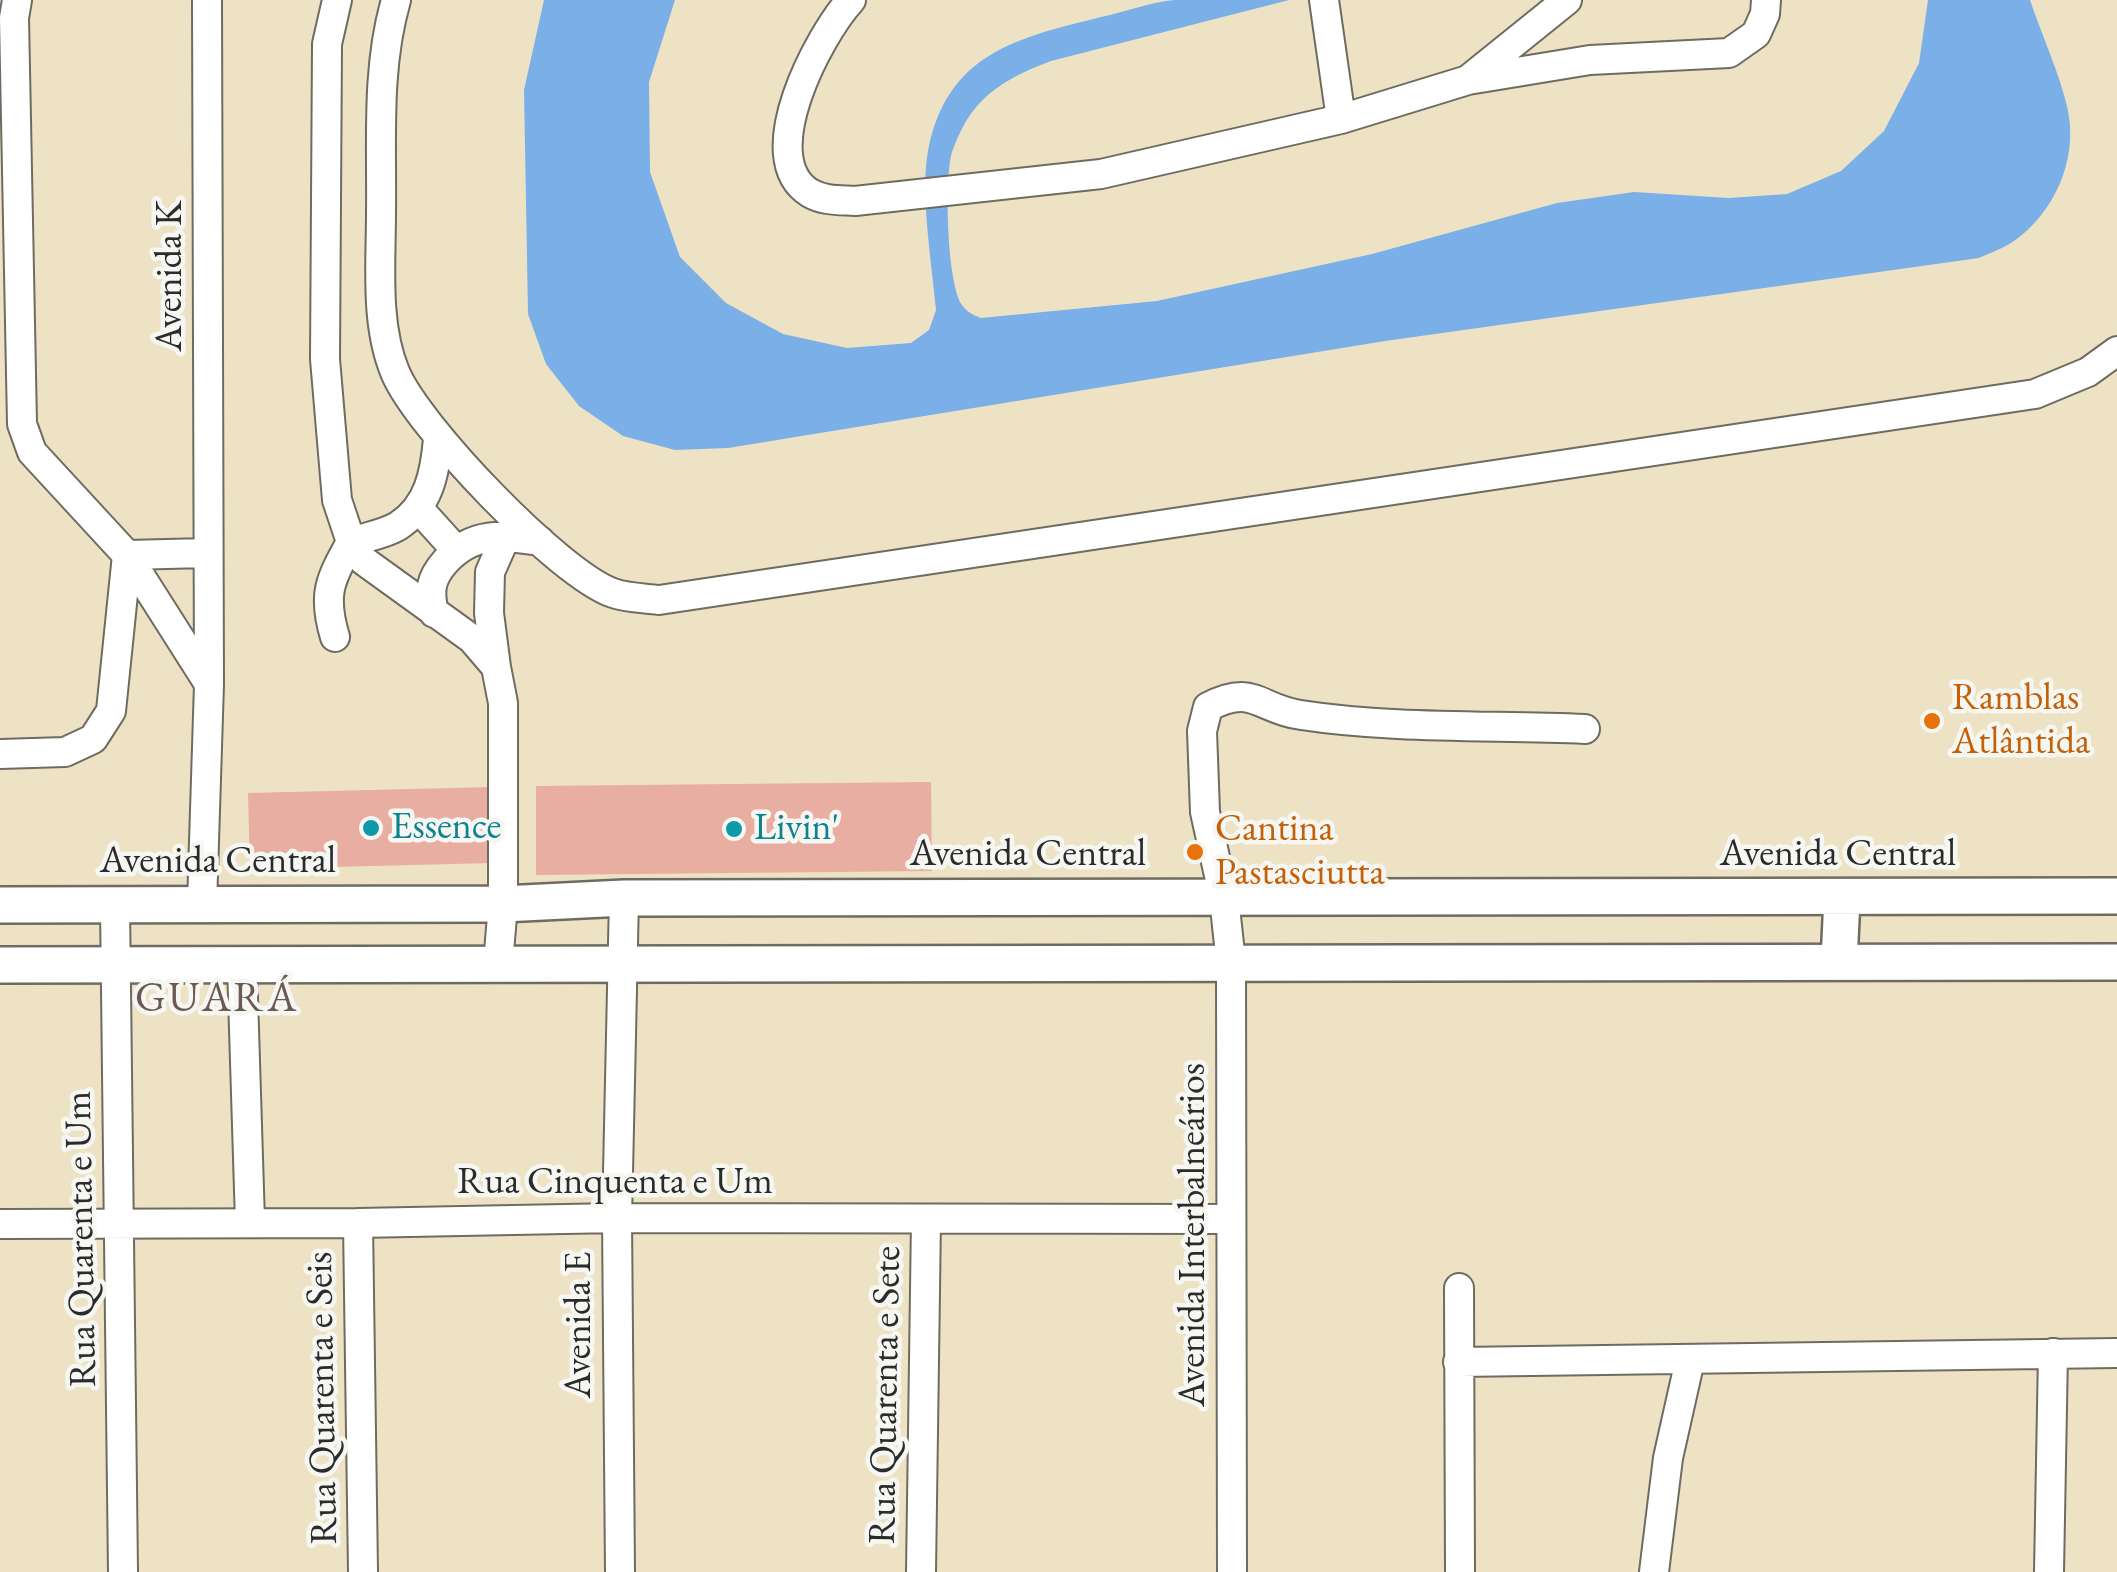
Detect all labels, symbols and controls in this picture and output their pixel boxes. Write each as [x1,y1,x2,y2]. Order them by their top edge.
street label: Avenida K [148,200,194,352]
place label: Ramblas Atlântida [1952,676,2090,766]
marker: Ramblas Atlântida [1921,710,1943,732]
place label: Essence [391,805,501,851]
place label: Livin' [754,806,839,852]
place label: Cantina Pastasciutta [1215,807,1385,896]
marker: Essence [360,817,382,839]
marker: Livin' [723,818,745,840]
street label: Avenida Central [910,832,1146,878]
street label: Avenida Central [1720,832,1956,878]
street label: Avenida Central [100,839,336,885]
marker: Cantina Pastasciutta [1184,841,1206,863]
district label: GUARÁ [135,975,299,1025]
street label: Avenida Interbalneários [1171,1063,1217,1407]
street label: Rua Quarenta e Um [57,1090,107,1388]
street label: Rua Cinquenta e Um [457,1160,773,1206]
street label: Rua Quarenta e Sete [861,1246,911,1544]
street label: Rua Quarenta e Seis [298,1251,348,1545]
street label: Avenida E [557,1252,603,1398]

